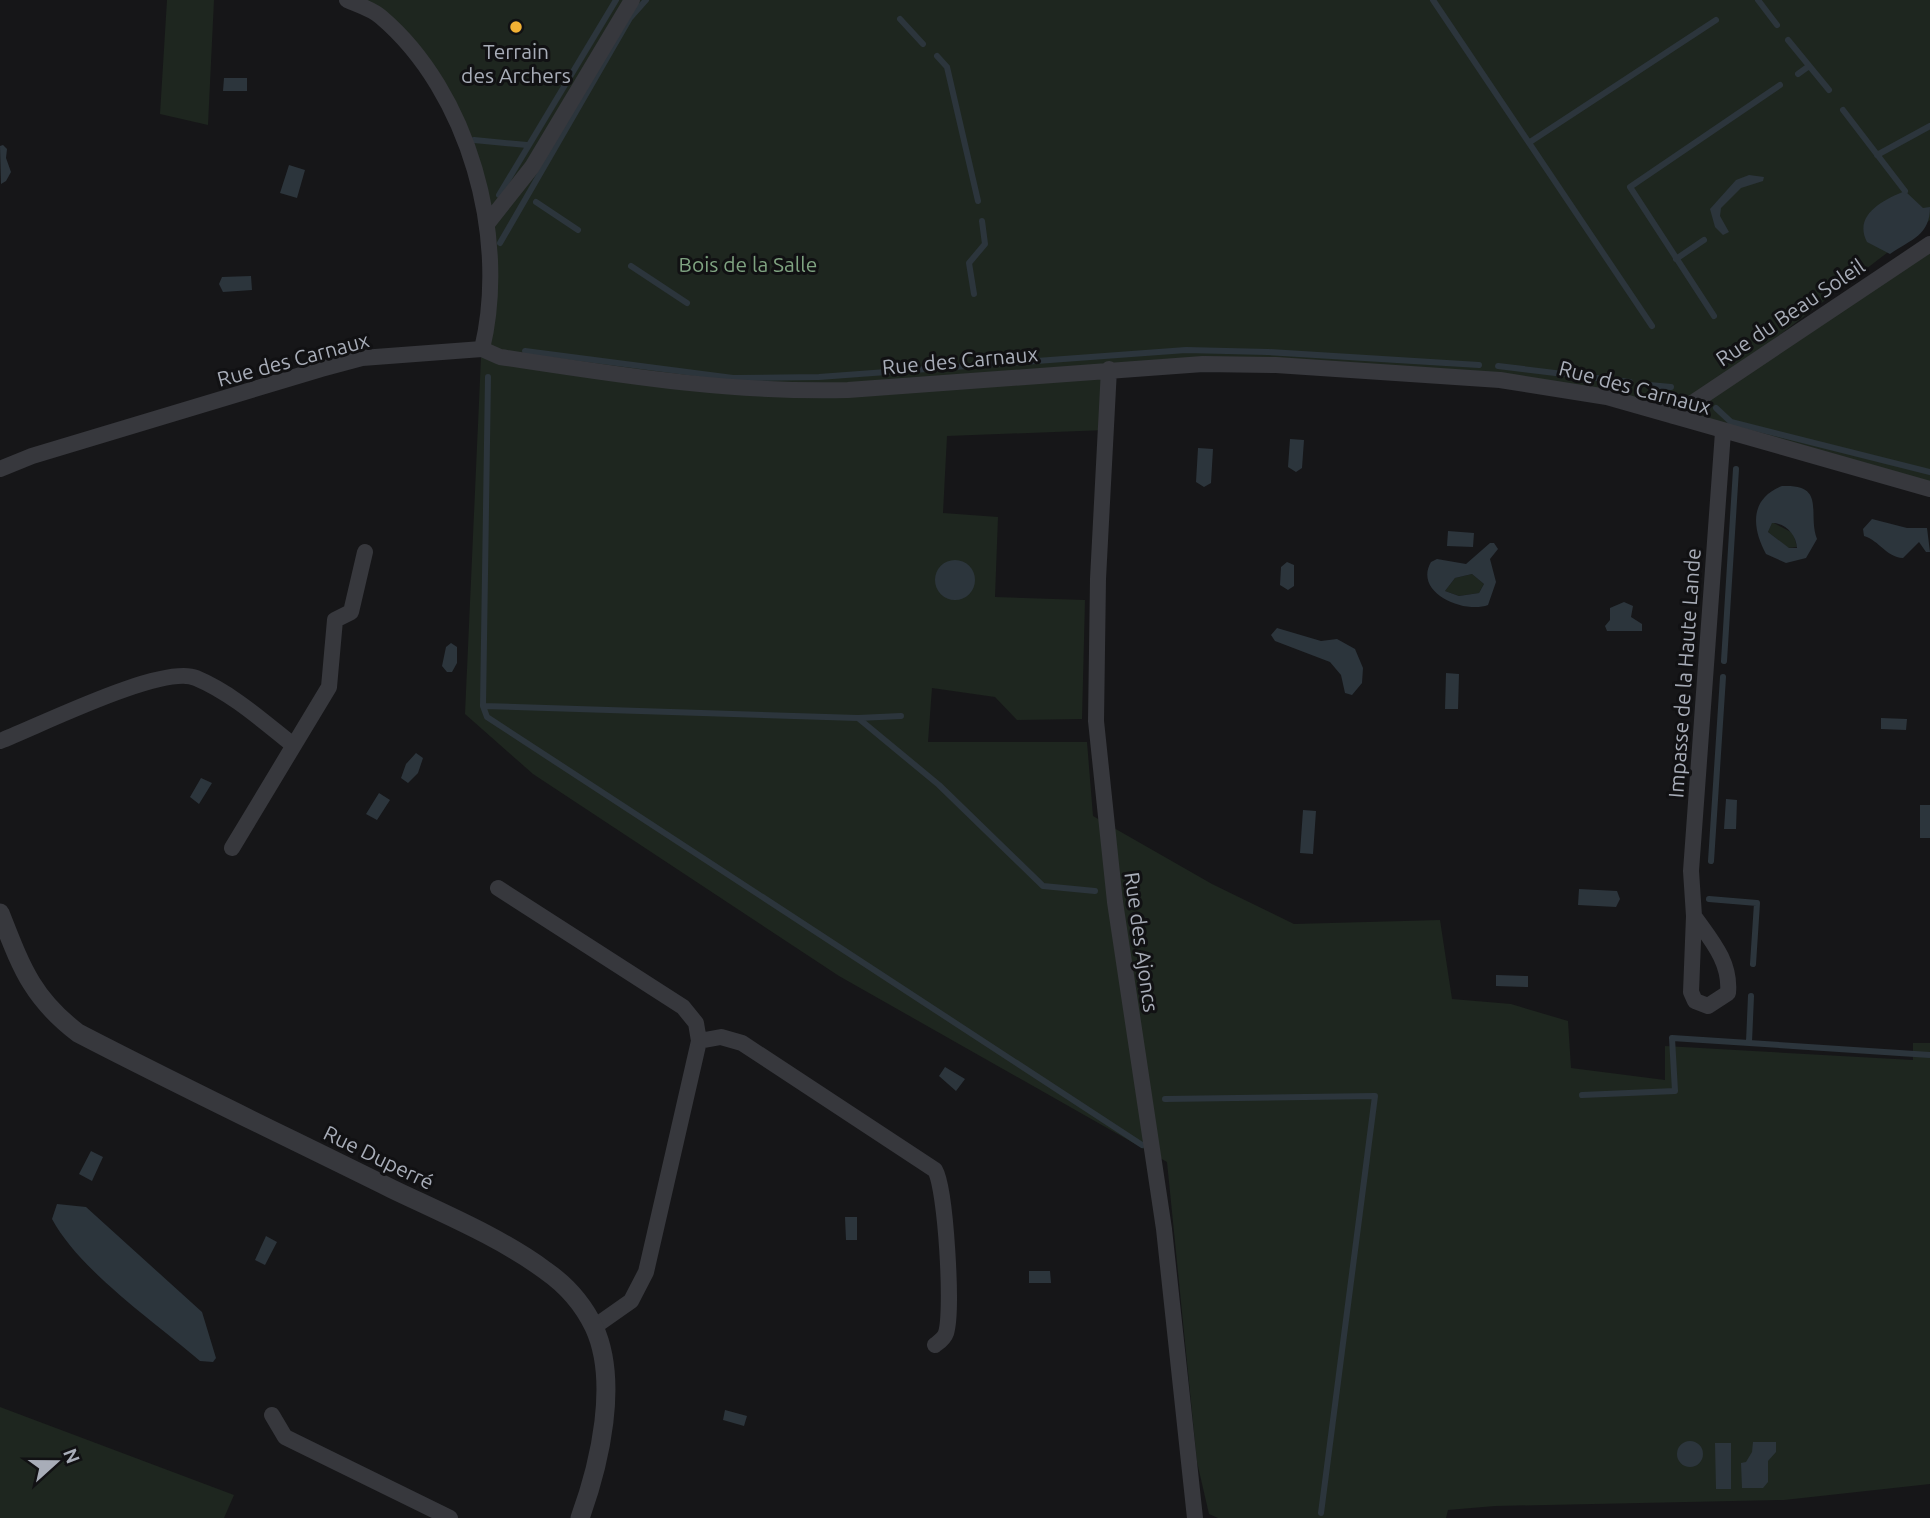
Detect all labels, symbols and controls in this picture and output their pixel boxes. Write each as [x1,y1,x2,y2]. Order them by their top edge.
marker: Terrain des Archers [508,19,524,35]
place label: Terrain des Archers [461,39,571,87]
park label: Bois de la Salle [679,252,817,276]
street label: Rue du Beau Soleil [1711,253,1869,371]
street label: Rue des Carnaux [214,327,372,391]
street label: Rue des Carnaux [881,341,1039,379]
street label: Rue des Carnaux [1556,355,1714,419]
street label: Impasse de la Haute Lande [1663,547,1705,799]
street label: Rue des Ajoncs [1120,870,1164,1014]
street label: Rue Duperré [320,1120,438,1194]
north arrow [21,1427,91,1497]
text: N [59,1445,85,1466]

